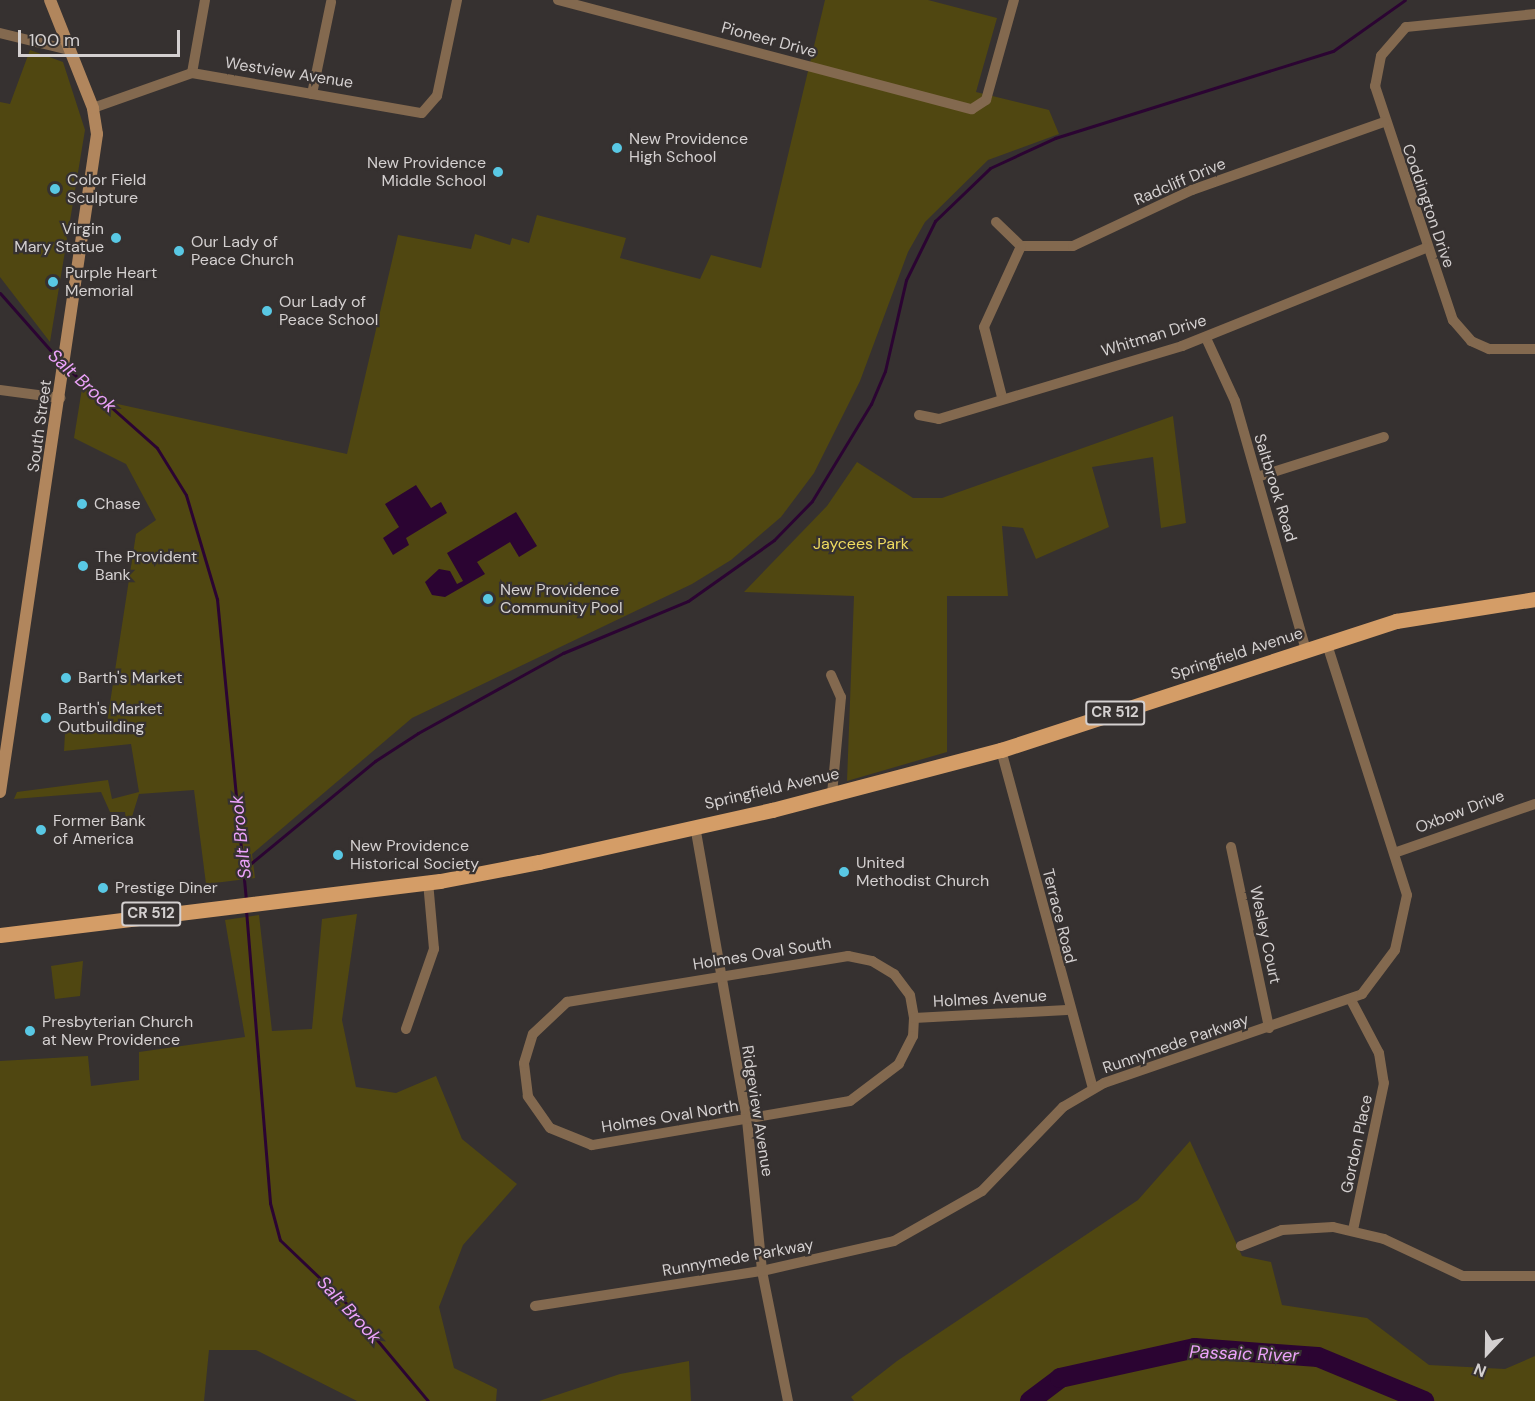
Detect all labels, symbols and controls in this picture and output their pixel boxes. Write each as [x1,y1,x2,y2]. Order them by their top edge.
scale bar [21,18,183,56]
street label: Pioneer Drive [719,18,819,62]
text: 100 m [29,28,80,52]
street label: Westview Avenue [224,53,354,93]
place label: New Providence High School [629,129,748,167]
marker: New Providence High School [610,141,624,155]
street label: Coddington Drive [1398,141,1458,271]
place label: New Providence Middle School [367,153,486,191]
street label: Radcliff Drive [1131,154,1229,210]
marker: New Providence Middle School [491,165,505,179]
place label: Color Field Sculpture [67,170,146,208]
marker: Color Field Sculpture [48,182,62,196]
place label: Virgin Mary Statue [14,219,104,257]
marker: Virgin Mary Statue [109,231,123,245]
place label: Our Lady of Peace Church [191,232,294,270]
marker: Our Lady of Peace Church [172,244,186,258]
place label: Purple Heart Memorial [65,263,157,301]
marker: Purple Heart Memorial [46,275,60,289]
place label: Our Lady of Peace School [279,292,378,330]
marker: Our Lady of Peace School [260,304,274,318]
street label: Whitman Drive [1099,311,1209,361]
water label: Salt Brook [43,345,121,417]
street label: South Street [24,379,56,473]
street label: Saltbrook Road [1249,432,1301,544]
place label: Chase [94,494,140,514]
marker: Chase [75,497,89,511]
park label: Jaycees Park [813,534,909,554]
place label: The Provident Bank [95,547,197,585]
marker: The Provident Bank [76,559,90,573]
place label: New Providence Community Pool [500,580,622,618]
marker: New Providence Community Pool [481,592,495,606]
street label: Springfield Avenue [1169,624,1305,684]
place label: Barth's Market [78,668,182,688]
marker: Barth's Market [59,671,73,685]
place label: Barth's Market Outbuilding [58,699,162,737]
road number: CR 512 [1085,701,1145,725]
marker: Barth's Market Outbuilding [39,711,53,725]
street label: Springfield Avenue [703,764,841,814]
street label: Oxbow Drive [1413,786,1507,838]
water label: Salt Brook [226,794,256,880]
place label: Former Bank of America [53,811,146,849]
marker: Former Bank of America [34,823,48,837]
place label: New Providence Historical Society [350,836,479,874]
marker: New Providence Historical Society [331,848,345,862]
place label: United Methodist Church [856,853,989,891]
marker: United Methodist Church [837,865,851,879]
street label: Terrace Road [1038,867,1080,965]
place label: Prestige Diner [115,878,218,898]
marker: Prestige Diner [96,881,110,895]
street label: Wesley Court [1245,884,1285,986]
road number: CR 512 [121,902,181,926]
street label: Holmes Oval South [691,934,833,974]
street label: Holmes Avenue [933,986,1047,1012]
street label: Runnymede Parkway [1100,1010,1252,1078]
place label: Presbyterian Church at New Providence [42,1012,193,1050]
marker: Presbyterian Church at New Providence [23,1024,37,1038]
street label: Ridgeview Avenue [737,1044,777,1178]
street label: Gordon Place [1337,1093,1377,1195]
street label: Holmes Oval North [600,1097,740,1137]
street label: Runnymede Parkway [661,1235,815,1281]
water label: Salt Brook [312,1272,386,1348]
north arrow [1457,1323,1517,1383]
water label: Passaic River [1189,1341,1299,1367]
text: N [1471,1358,1489,1382]

